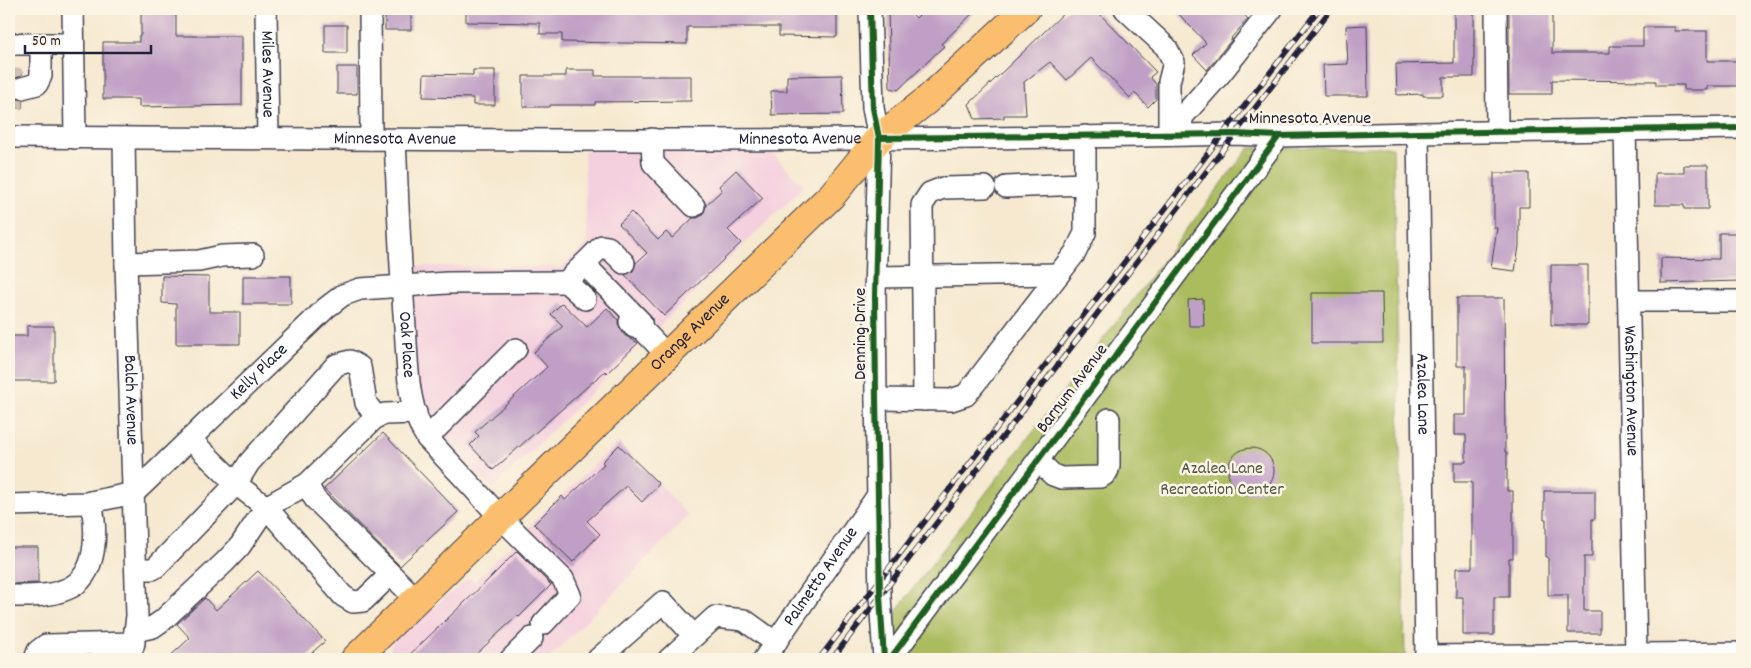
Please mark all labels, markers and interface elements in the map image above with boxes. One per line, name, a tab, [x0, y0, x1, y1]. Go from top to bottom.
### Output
scale bar	[25, 22, 151, 54]
street label: Miles Avenue	[254, 30, 280, 118]
text: 50 m	[32, 31, 61, 53]
street label: Minnesota Avenue	[1249, 107, 1371, 132]
street label: Minnesota Avenue	[334, 127, 456, 152]
street label: Minnesota Avenue	[739, 127, 861, 152]
street label: Orange Avenue	[645, 288, 736, 378]
street label: Denning Drive	[849, 288, 874, 380]
street label: Oak Place	[391, 311, 421, 379]
street label: Washington Avenue	[1617, 325, 1644, 457]
street label: Kelly Place	[225, 338, 294, 406]
street label: Barnum Avenue	[1031, 339, 1115, 439]
street label: Azalea Lane	[1409, 353, 1435, 435]
street label: Balch Avenue	[116, 354, 144, 445]
park label: Azalea Lane Recreation Center	[1160, 457, 1284, 503]
street label: Palmetto Avenue	[778, 522, 864, 632]

